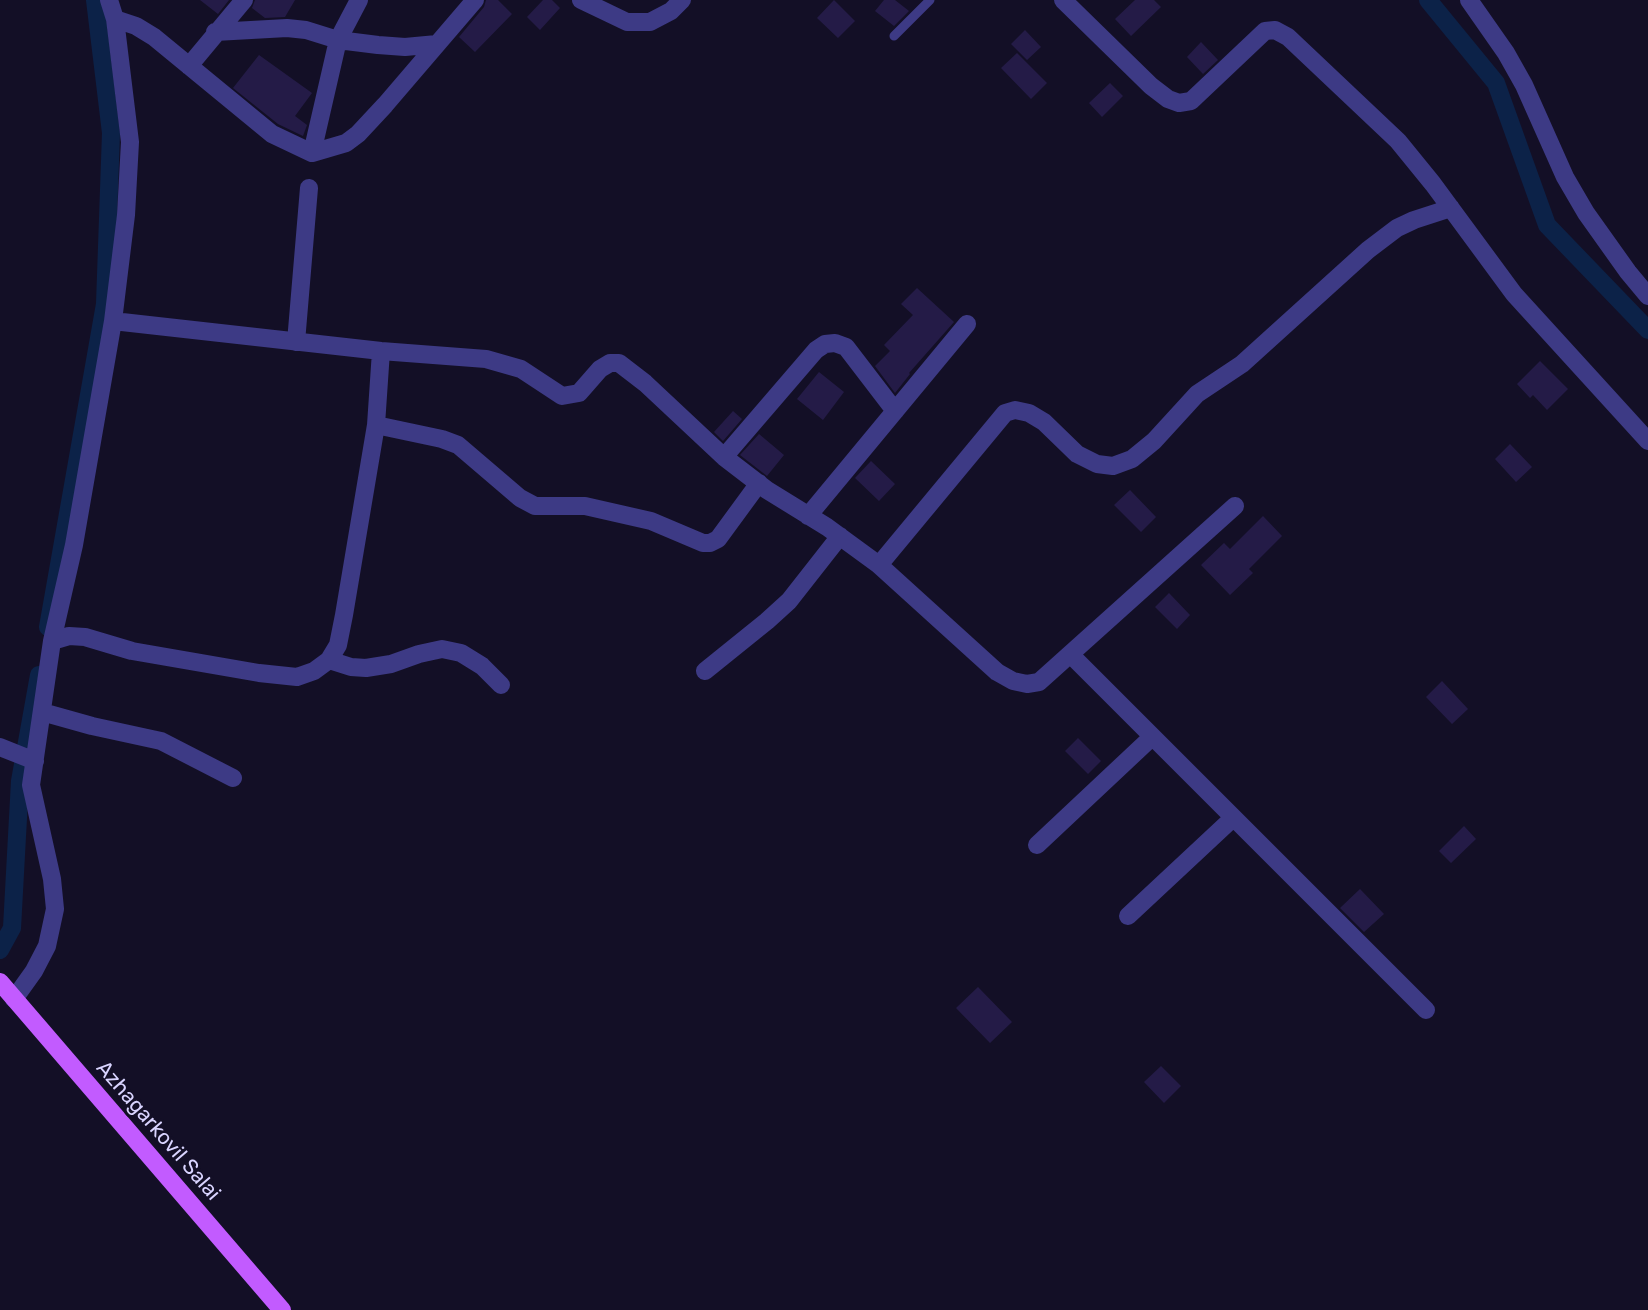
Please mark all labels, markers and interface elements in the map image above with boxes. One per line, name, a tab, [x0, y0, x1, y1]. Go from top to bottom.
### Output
street label: Azhagarkovil Salai	[91, 1056, 225, 1206]

